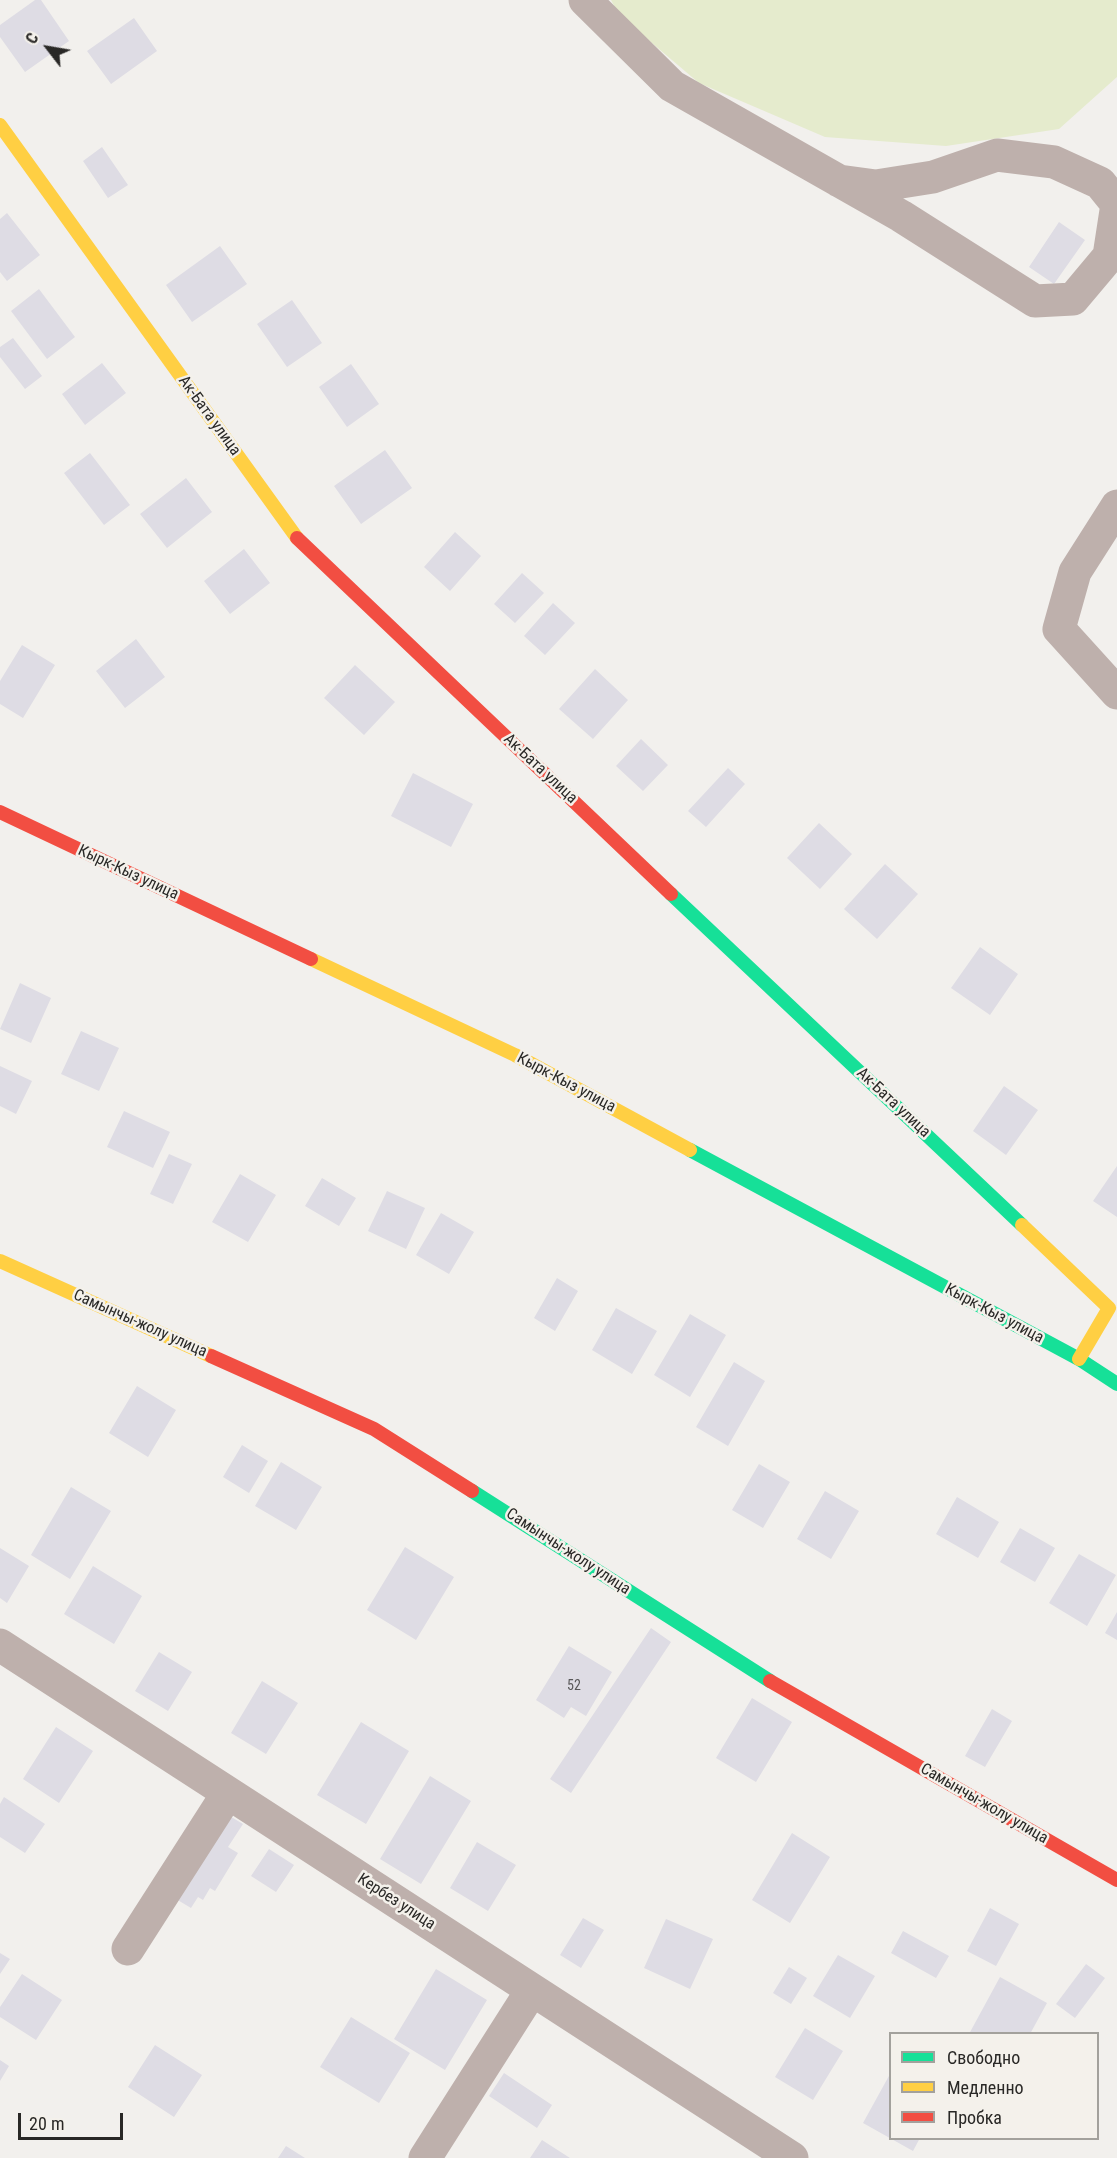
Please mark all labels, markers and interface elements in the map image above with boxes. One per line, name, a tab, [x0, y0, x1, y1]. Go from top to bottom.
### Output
north arrow	[18, 18, 78, 78]
text: С	[22, 30, 43, 47]
street label: Ак-Бата улица	[174, 372, 244, 460]
street label: Ак-Бата улица	[499, 730, 581, 808]
street label: Кырк-Кыз улица	[75, 841, 181, 905]
street label: Кырк-Кыз улица	[513, 1049, 619, 1117]
street label: Ак-Бата улица	[852, 1064, 934, 1142]
street label: Кырк-Кыз улица	[941, 1280, 1047, 1348]
street label: Самынчы-жолу улица	[70, 1286, 210, 1362]
street label: Самынчы-жолу улица	[502, 1505, 634, 1599]
house number: 52	[567, 1678, 581, 1694]
street label: Самынчы-жолу улица	[917, 1760, 1051, 1848]
street label: Кербез улица	[353, 1870, 439, 1934]
legend	[889, 2032, 1099, 2140]
text: Свободно	[947, 2047, 1020, 2068]
text: Медленно	[947, 2077, 1024, 2098]
scale bar	[21, 2101, 126, 2139]
text: Пробка	[947, 2107, 1002, 2128]
text: 20 m	[29, 2113, 64, 2134]

